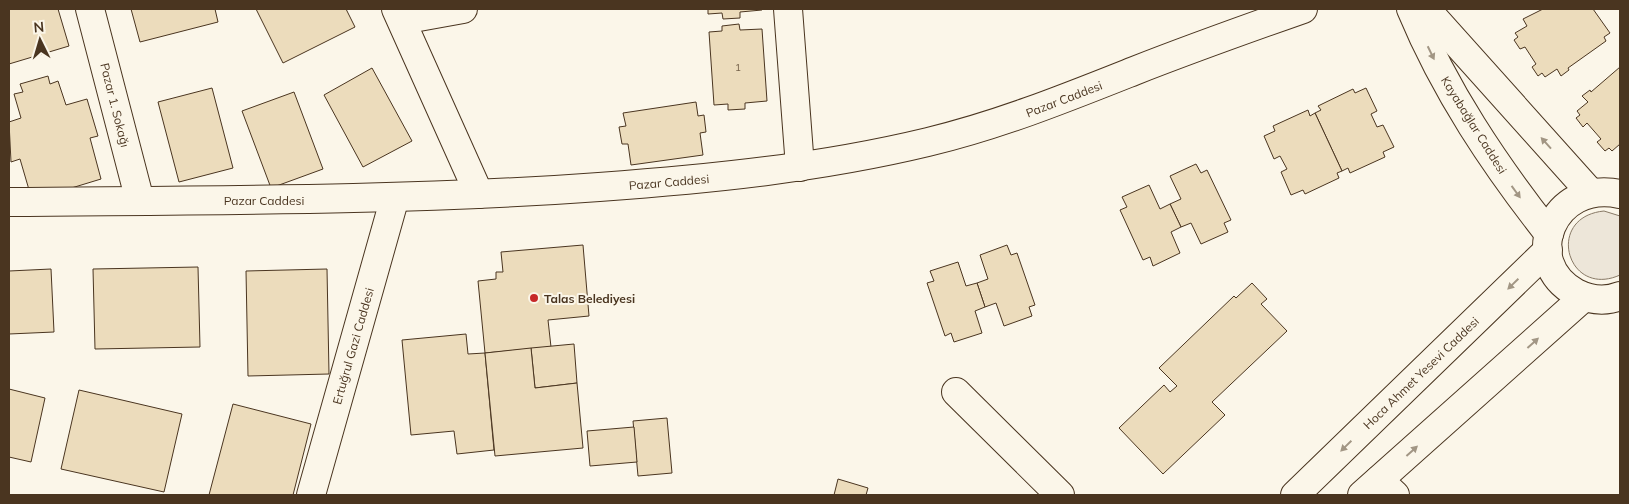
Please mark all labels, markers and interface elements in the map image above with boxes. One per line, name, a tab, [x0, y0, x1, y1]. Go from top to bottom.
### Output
north arrow	[15, 15, 65, 65]
text: N	[33, 18, 45, 36]
one-way arrow	[1428, 46, 1436, 60]
street label: Pazar 1. Sokağı	[97, 61, 133, 149]
house number: 1	[735, 61, 741, 74]
street label: Kayabağlar Caddesi	[1438, 73, 1510, 177]
street label: Pazar Caddesi	[1024, 78, 1104, 120]
one-way arrow	[1540, 138, 1552, 150]
street label: Pazar Caddesi	[628, 171, 710, 193]
one-way arrow	[1511, 185, 1521, 199]
street label: Pazar Caddesi	[224, 193, 304, 208]
one-way arrow	[1507, 278, 1519, 290]
street label: Ertuğrul Gazi Caddesi	[329, 286, 377, 406]
place label: Talas Belediyesi	[544, 291, 635, 306]
marker: Talas Belediyesi	[528, 292, 540, 304]
street label: Hoca Ahmet Yesevi Caddesi	[1360, 314, 1482, 432]
one-way arrow	[1526, 337, 1539, 348]
one-way arrow	[1340, 440, 1352, 452]
one-way arrow	[1405, 445, 1417, 457]

